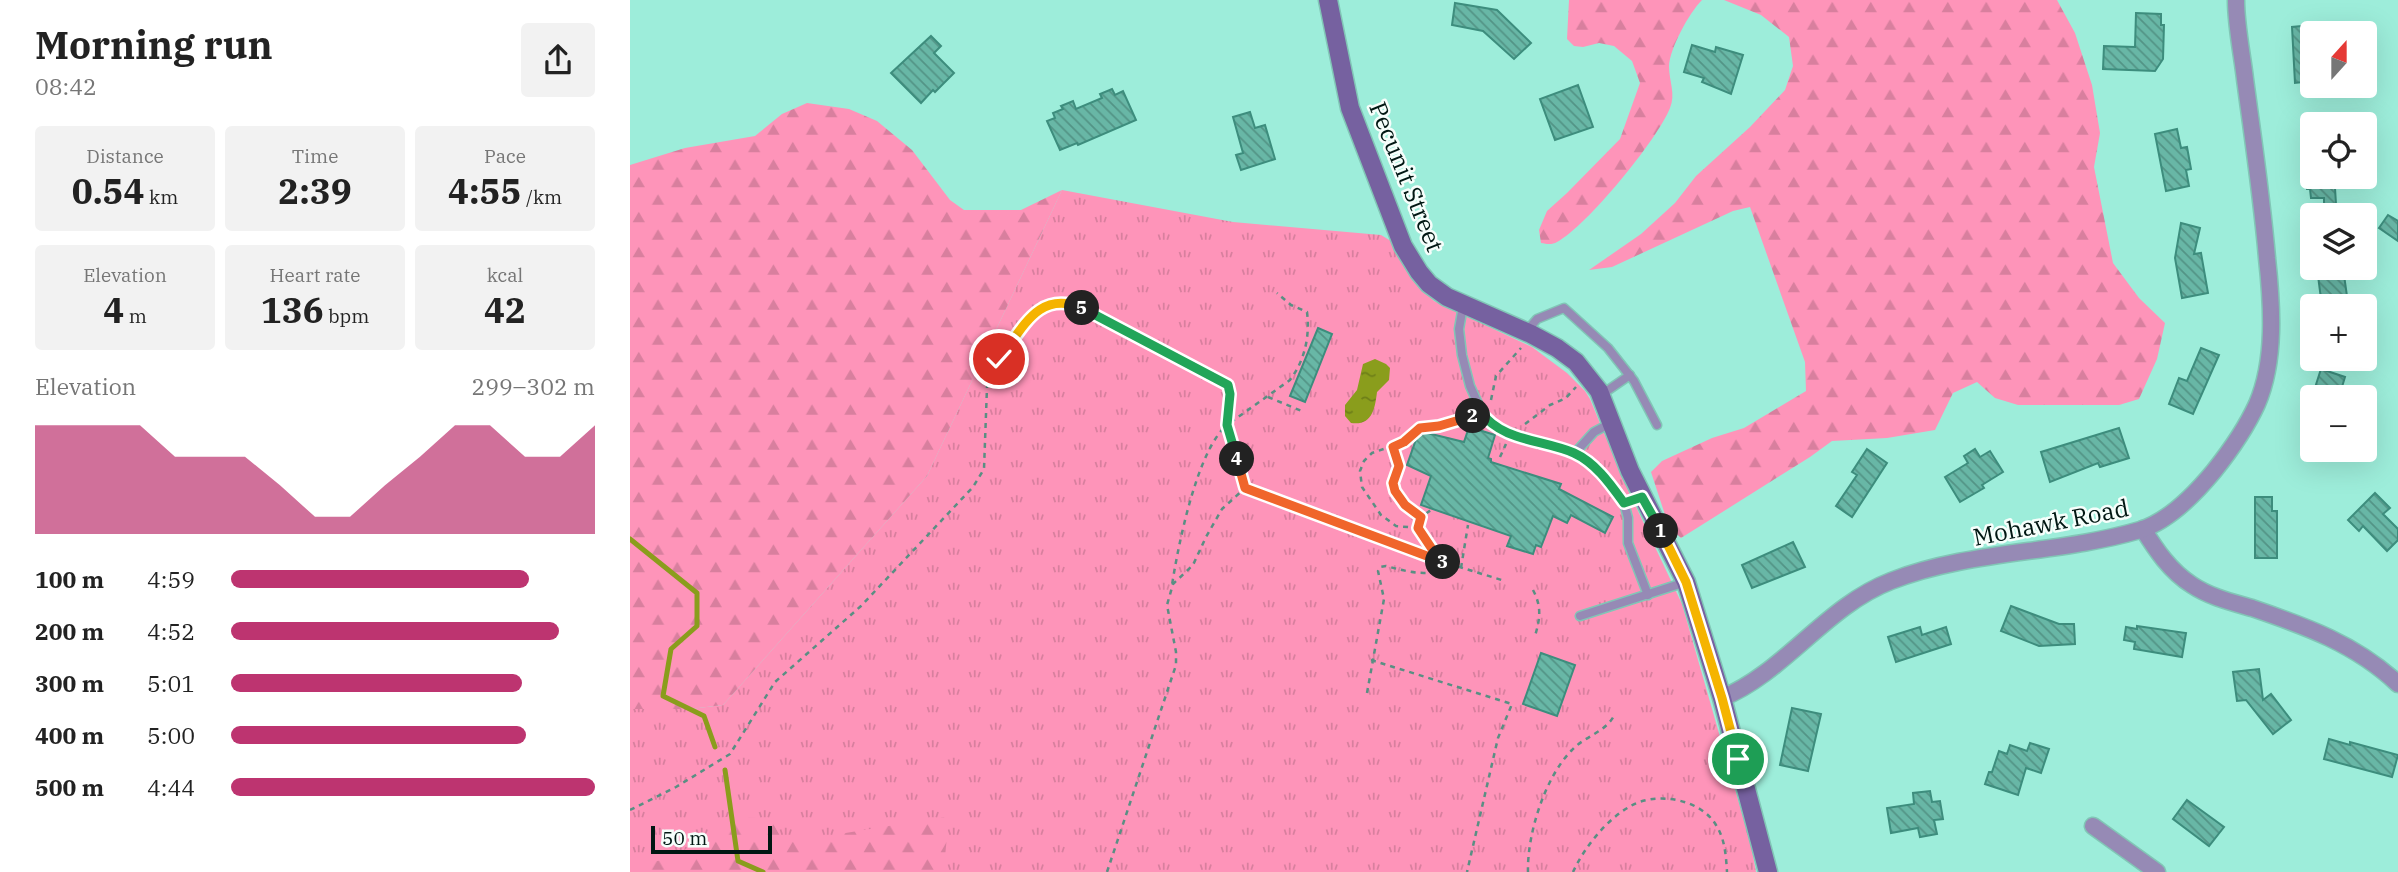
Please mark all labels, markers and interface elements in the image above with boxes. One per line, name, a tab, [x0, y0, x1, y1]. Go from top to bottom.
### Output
text: Morning run	[35, 20, 273, 69]
north arrow	[2300, 21, 2376, 98]
map controls	[2300, 21, 2377, 462]
button: share	[521, 23, 595, 97]
text: 08:42	[35, 71, 97, 101]
street label: Pecunit Street	[1362, 97, 1452, 256]
button: locate	[2300, 112, 2377, 189]
text: Distance	[86, 144, 164, 168]
text: Time	[292, 144, 338, 168]
text: Pace	[484, 144, 526, 168]
text: 0.54	[72, 168, 145, 214]
text: 2:39	[278, 168, 352, 214]
text: 4:55	[448, 168, 522, 214]
text: km	[145, 185, 178, 209]
text: /km	[522, 185, 562, 209]
button: layers	[2300, 203, 2377, 280]
text: Elevation	[83, 263, 167, 287]
text: Heart rate	[270, 263, 360, 287]
text: kcal	[487, 263, 523, 287]
text: 4	[103, 287, 124, 333]
text: 136	[261, 287, 324, 333]
text: 42	[484, 287, 526, 333]
pin: 5	[1064, 290, 1100, 326]
button: +	[2300, 294, 2377, 371]
text: 5	[1076, 295, 1087, 319]
text: m	[124, 304, 147, 328]
text: bpm	[324, 304, 369, 328]
pin	[969, 329, 1029, 389]
icon: check	[980, 340, 1018, 378]
text: Elevation	[35, 371, 136, 401]
text: 299–302 m	[471, 371, 595, 401]
button: −	[2300, 385, 2377, 462]
pin: 2	[1456, 398, 1490, 434]
text: 2	[1467, 403, 1478, 427]
pin: 4	[1220, 442, 1254, 476]
text: 4	[1231, 446, 1242, 470]
street label: Mohawk Road	[1970, 491, 2131, 553]
pin: 1	[1644, 514, 1678, 548]
text: 1	[1655, 518, 1666, 542]
pin: 3	[1426, 544, 1460, 580]
text: 3	[1437, 549, 1448, 573]
text: 100 m	[35, 564, 104, 594]
text: 4:59	[147, 564, 195, 594]
text: 200 m	[35, 616, 104, 646]
text: 4:52	[147, 616, 195, 646]
text: 300 m	[35, 668, 104, 698]
text: 5:01	[147, 668, 195, 698]
text: 400 m	[35, 720, 104, 750]
text: 5:00	[147, 720, 195, 750]
pin	[1708, 729, 1768, 789]
icon: arrive	[1719, 740, 1757, 778]
text: 500 m	[35, 772, 104, 802]
text: 4:44	[147, 772, 195, 802]
scale bar	[651, 823, 772, 855]
text: 50 m	[662, 826, 707, 850]

